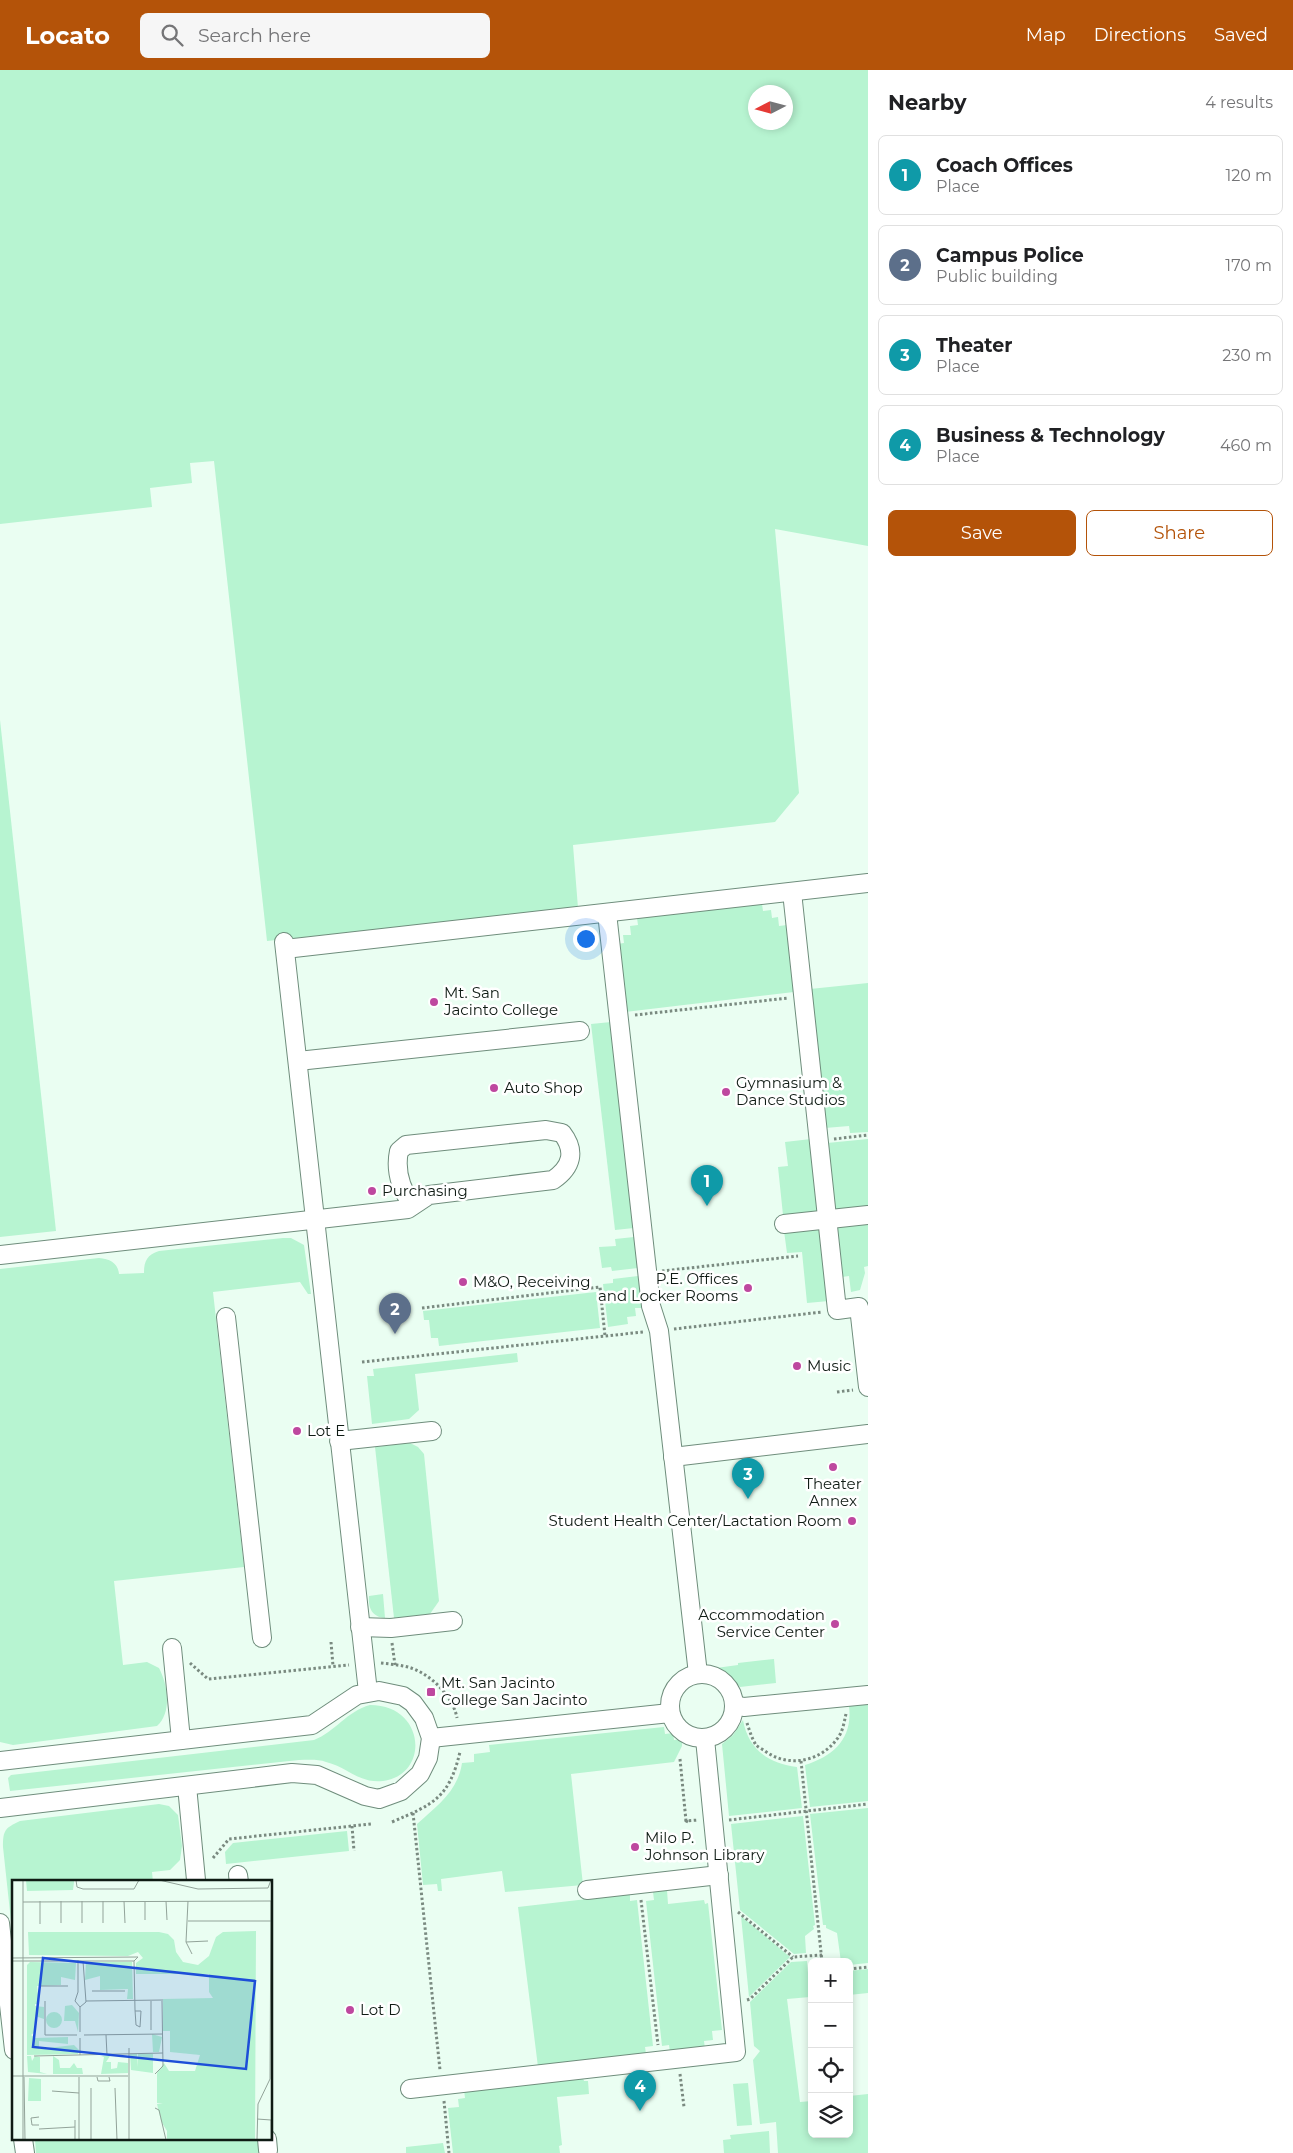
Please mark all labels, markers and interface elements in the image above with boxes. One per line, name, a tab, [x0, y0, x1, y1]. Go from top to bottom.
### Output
search box	[140, 13, 490, 58]
text: Locato	[25, 21, 110, 50]
icon: search	[158, 21, 186, 49]
text: Search here	[198, 24, 311, 47]
text: Map	[1026, 24, 1066, 46]
text: Directions	[1094, 24, 1186, 46]
text: Saved	[1214, 24, 1268, 46]
north arrow	[748, 85, 793, 130]
text: Nearby	[888, 90, 967, 115]
text: 4 results	[1205, 93, 1273, 112]
text: Coach Offices	[936, 154, 1073, 177]
text: 1	[902, 166, 908, 185]
text: 120 m	[1225, 166, 1272, 185]
text: Place	[936, 177, 980, 196]
text: Campus Police	[936, 244, 1084, 267]
text: 2	[900, 256, 910, 275]
text: 170 m	[1225, 256, 1272, 275]
text: Public building	[936, 267, 1058, 286]
text: Theater	[936, 334, 1013, 357]
text: 3	[900, 346, 910, 365]
text: 230 m	[1222, 346, 1272, 365]
text: Place	[936, 357, 980, 376]
text: Business & Technology	[936, 424, 1165, 447]
text: 4	[899, 436, 911, 455]
text: 460 m	[1220, 436, 1272, 455]
text: Place	[936, 447, 980, 466]
button: Save	[888, 510, 1076, 556]
button: Share	[1086, 510, 1273, 556]
your location	[573, 926, 599, 952]
place label: Mt. San Jacinto College	[443, 983, 558, 1019]
marker: Mt. San Jacinto College	[428, 996, 440, 1008]
place label: Gymnasium & Dance Studios	[736, 1073, 845, 1109]
place label: Auto Shop	[504, 1078, 583, 1097]
marker: Auto Shop	[488, 1082, 500, 1094]
marker: Gymnasium & Dance Studios	[720, 1086, 732, 1098]
pin: 1	[691, 1165, 723, 1206]
place label: Purchasing	[382, 1181, 468, 1200]
marker: Purchasing	[366, 1185, 378, 1197]
place label: P.E. Offices and Locker Rooms	[598, 1269, 738, 1305]
place label: M&O, Receiving	[473, 1272, 591, 1291]
marker: M&O, Receiving	[457, 1276, 469, 1288]
marker: P.E. Offices and Locker Rooms	[742, 1282, 754, 1294]
pin: 2	[379, 1293, 411, 1334]
place label: Music	[807, 1356, 851, 1375]
marker: Music	[791, 1360, 803, 1372]
place label: Lot E	[307, 1421, 345, 1440]
marker: Lot E	[291, 1425, 303, 1437]
pin: 3	[732, 1458, 764, 1499]
marker: Theater Annex	[827, 1461, 839, 1473]
place label: Theater Annex	[804, 1474, 862, 1510]
place label: Student Health Center/Lactation Room	[548, 1511, 842, 1530]
marker: Student Health Center/Lactation Room	[846, 1515, 858, 1527]
place label: Accommodation Service Center	[698, 1605, 825, 1641]
marker: Accommodation Service Center	[829, 1618, 841, 1630]
place label: Mt. San Jacinto College San Jacinto	[441, 1673, 587, 1709]
marker: Mt. San Jacinto College San Jacinto	[425, 1686, 437, 1698]
place label: Milo P. Johnson Library	[644, 1828, 765, 1864]
marker: Milo P. Johnson Library	[629, 1841, 641, 1853]
inset map	[12, 1880, 272, 2140]
map controls	[808, 1958, 853, 2138]
button: +	[808, 1958, 853, 2003]
place label: Lot D	[360, 2000, 401, 2019]
button: −	[808, 2003, 853, 2048]
marker: Lot D	[344, 2004, 356, 2016]
button: locate	[808, 2048, 853, 2093]
pin: 4	[624, 2070, 656, 2111]
button: layers	[808, 2093, 853, 2138]

